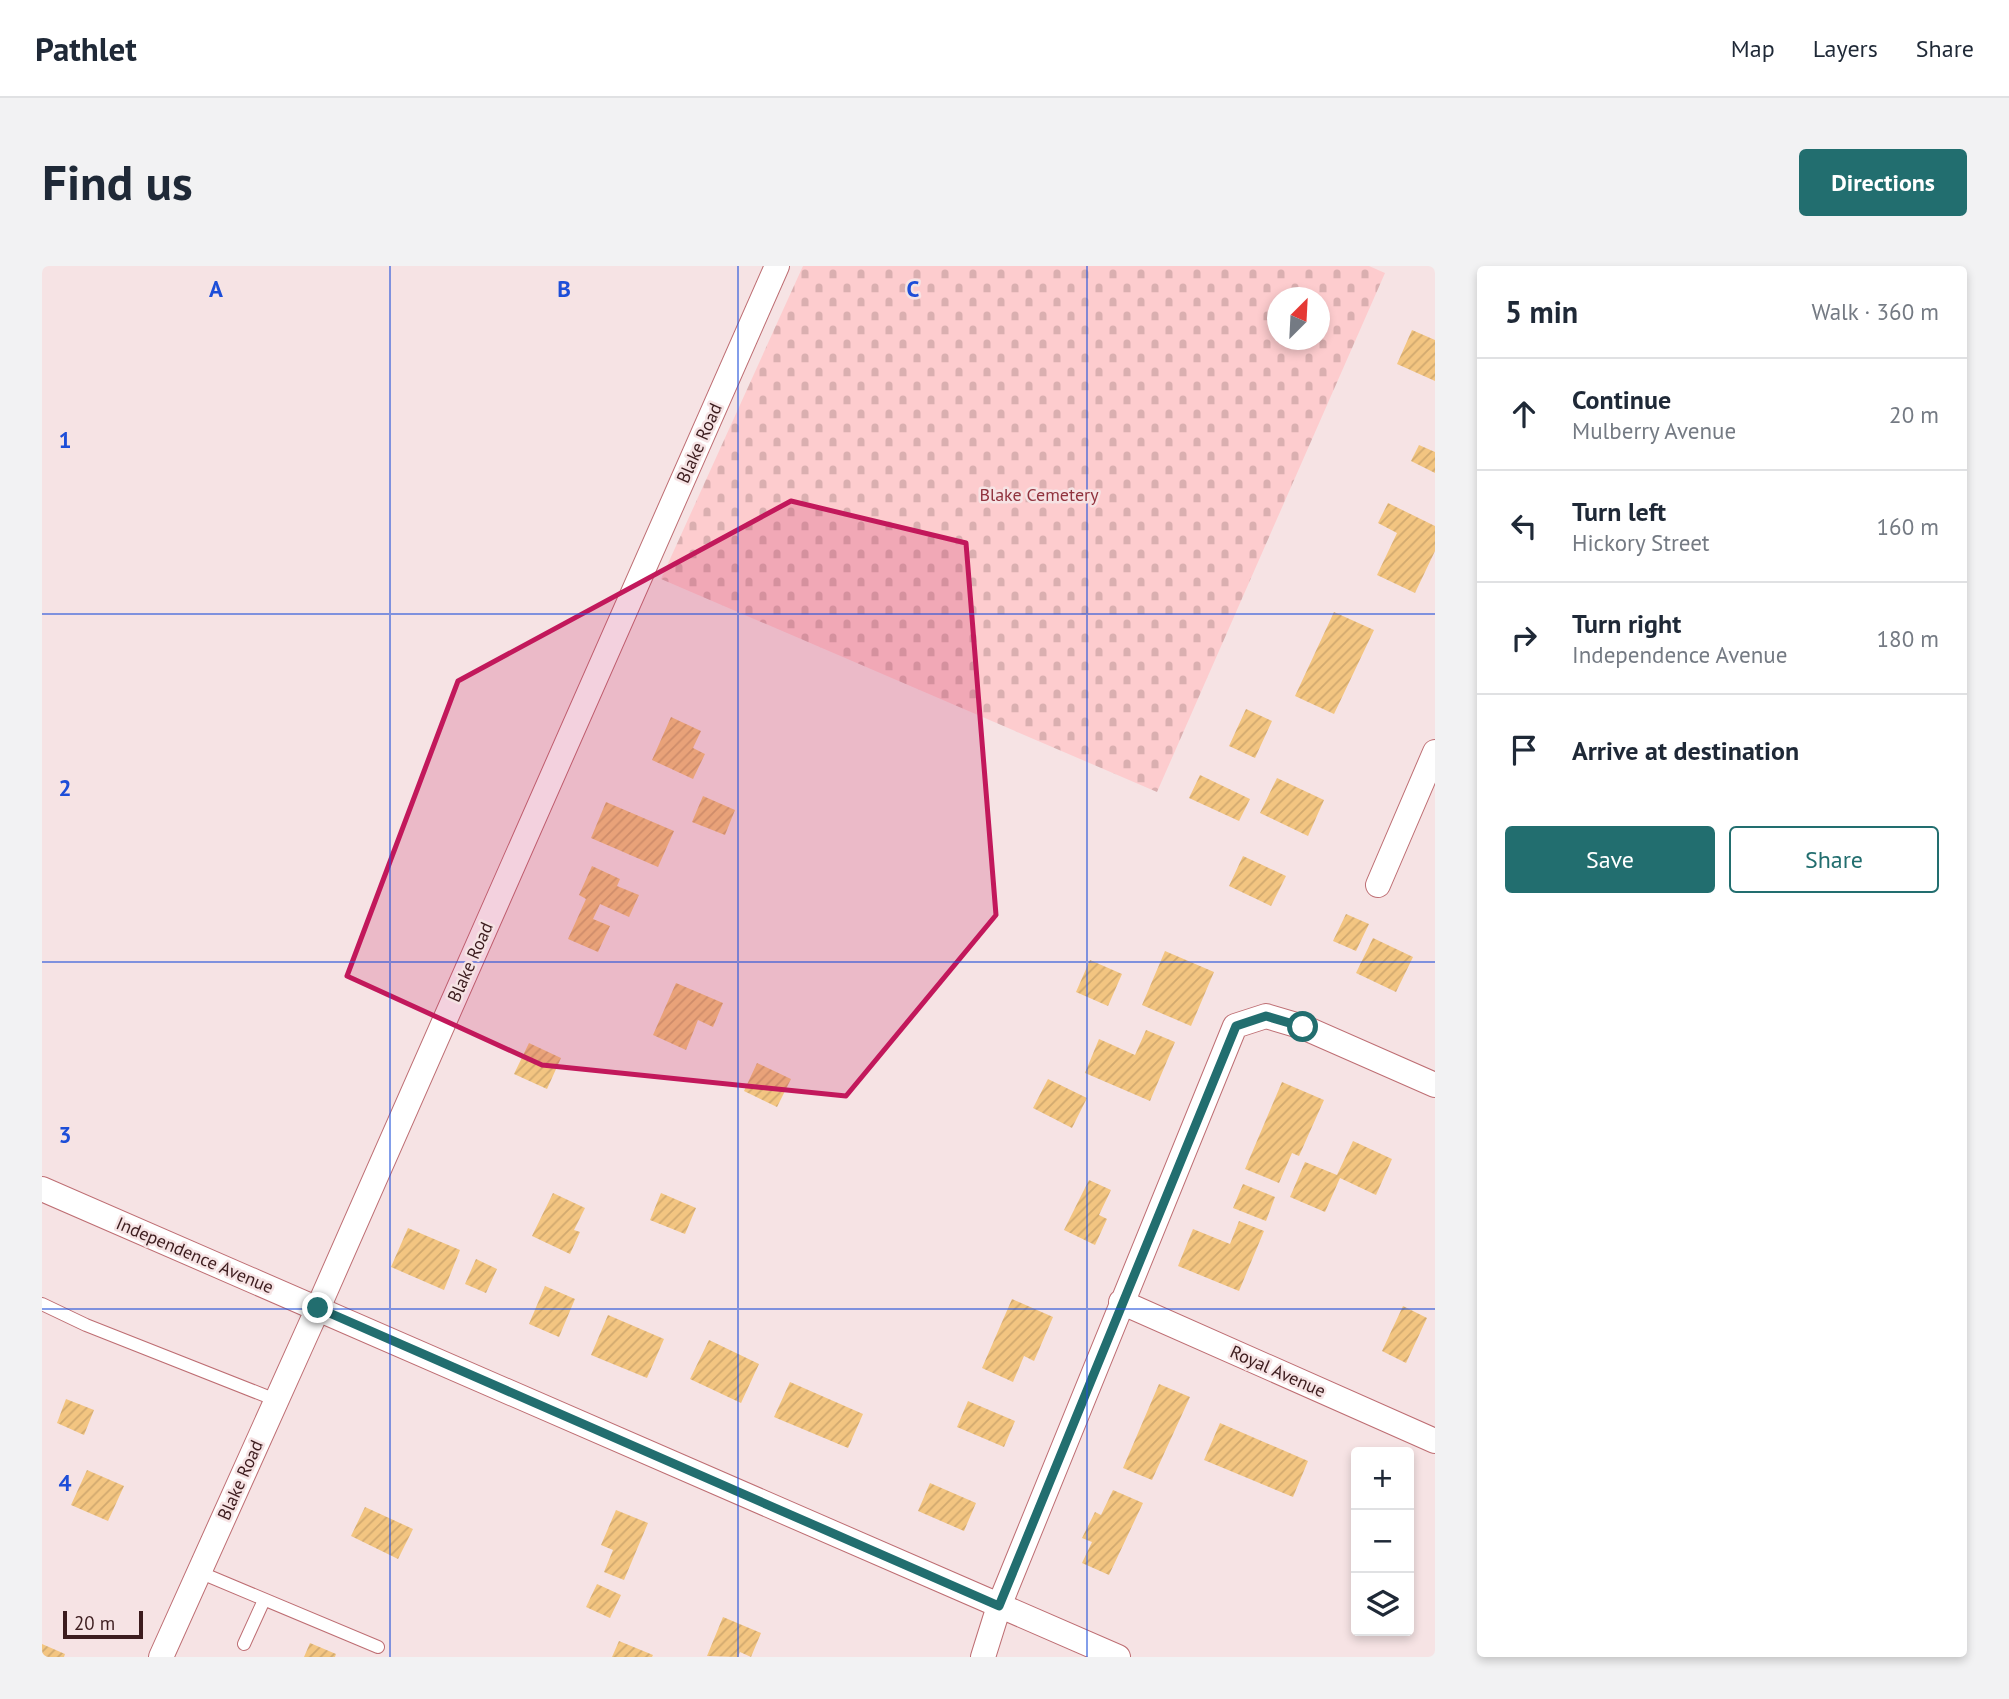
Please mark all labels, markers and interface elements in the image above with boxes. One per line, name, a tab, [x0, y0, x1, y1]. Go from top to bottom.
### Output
text: Pathlet	[35, 27, 137, 70]
text: Map	[1731, 33, 1775, 64]
text: Layers	[1813, 33, 1878, 64]
text: Share	[1916, 33, 1974, 64]
button: Directions	[1799, 149, 1967, 216]
text: Find us	[42, 150, 193, 214]
text: A	[209, 274, 223, 303]
text: B	[557, 274, 571, 303]
text: C	[907, 274, 920, 303]
north arrow	[1267, 287, 1330, 350]
text: 5 min	[1505, 292, 1578, 331]
text: Walk · 360 m	[1812, 297, 1939, 326]
text: Continue	[1572, 383, 1671, 416]
icon: ahead	[1505, 395, 1543, 433]
street label: Blake Road	[671, 399, 727, 487]
text: 20 m	[1889, 400, 1939, 429]
text: Mulberry Avenue	[1572, 416, 1736, 445]
text: 1	[58, 425, 72, 454]
park label: Blake Cemetery	[979, 483, 1099, 506]
text: Turn left	[1572, 495, 1666, 528]
icon: left	[1505, 507, 1543, 545]
text: 160 m	[1877, 512, 1939, 541]
text: Hickory Street	[1572, 528, 1710, 557]
text: Turn right	[1572, 607, 1681, 640]
icon: right	[1505, 619, 1543, 657]
text: 180 m	[1877, 624, 1939, 653]
text: Independence Avenue	[1572, 640, 1787, 669]
icon: arrive	[1505, 731, 1543, 769]
text: Arrive at destination	[1572, 734, 1799, 767]
text: 2	[58, 773, 72, 802]
button: Save	[1505, 826, 1715, 893]
button: Share	[1729, 826, 1939, 893]
street label: Blake Road	[442, 918, 498, 1006]
route start	[1287, 1011, 1318, 1042]
text: 3	[58, 1120, 72, 1149]
street label: Independence Avenue	[113, 1211, 277, 1299]
route end	[302, 1292, 333, 1323]
street label: Royal Avenue	[1227, 1340, 1329, 1402]
street label: Blake Road	[212, 1436, 268, 1524]
map controls	[1351, 1447, 1414, 1636]
button: +	[1351, 1447, 1414, 1510]
text: 4	[58, 1468, 72, 1497]
button: −	[1351, 1510, 1414, 1573]
button: layers	[1351, 1573, 1414, 1636]
scale bar	[63, 1608, 144, 1640]
text: 20 m	[74, 1611, 115, 1635]

